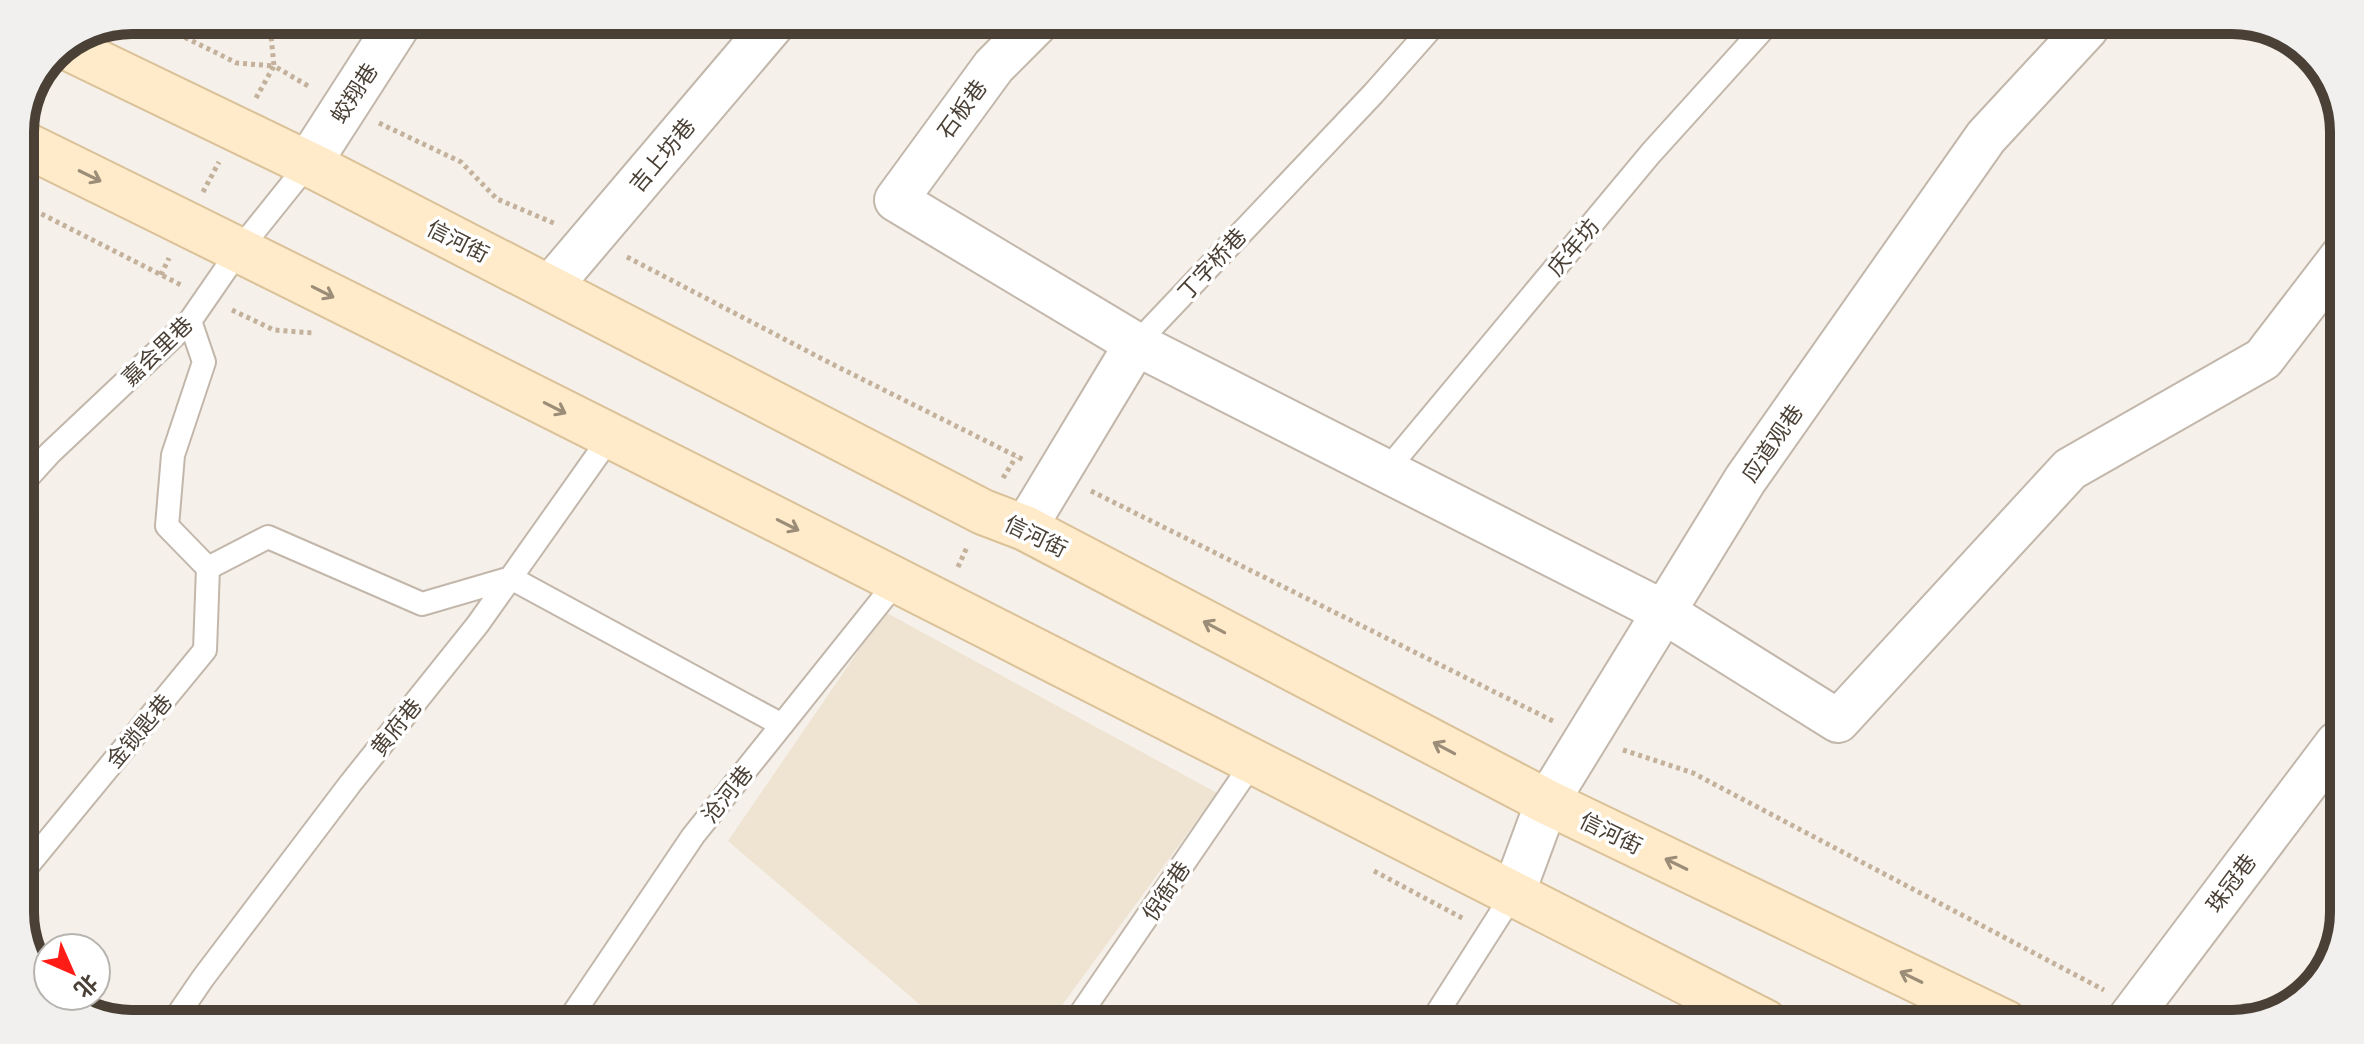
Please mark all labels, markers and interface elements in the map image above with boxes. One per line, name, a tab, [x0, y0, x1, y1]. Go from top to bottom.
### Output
street label: 蛟翔巷	[325, 58, 383, 128]
street label: 石板巷	[932, 75, 992, 143]
street label: 吉上坊巷	[624, 113, 700, 197]
one-way arrow	[78, 169, 102, 184]
street label: 庆年坊	[1542, 213, 1604, 281]
street label: 信河街	[423, 214, 493, 268]
street label: 丁字桥巷	[1172, 223, 1252, 305]
one-way arrow	[311, 284, 335, 300]
street label: 嘉会里巷	[116, 311, 198, 391]
street label: 应道观巷	[1736, 399, 1808, 487]
one-way arrow	[543, 401, 567, 417]
street label: 信河街	[1001, 510, 1071, 562]
one-way arrow	[775, 518, 799, 534]
one-way arrow	[1202, 619, 1226, 635]
street label: 金锁匙巷	[101, 689, 177, 773]
street label: 黄府巷	[365, 693, 427, 761]
one-way arrow	[1433, 739, 1456, 755]
street label: 沧河巷	[696, 760, 758, 828]
street label: 信河街	[1576, 807, 1646, 859]
street label: 珠冠巷	[2201, 849, 2261, 917]
street label: 倪衙巷	[1137, 856, 1195, 926]
one-way arrow	[1665, 856, 1689, 871]
north arrow	[32, 932, 112, 1012]
text: 北	[69, 969, 103, 1003]
one-way arrow	[1899, 969, 1923, 984]

